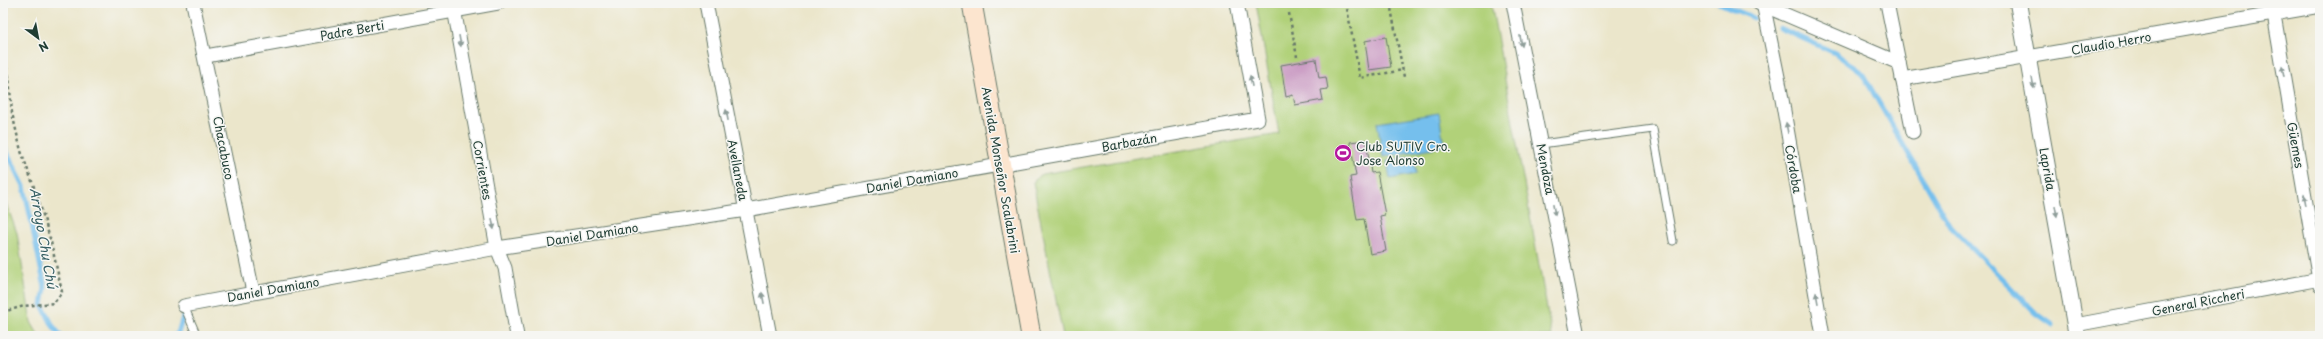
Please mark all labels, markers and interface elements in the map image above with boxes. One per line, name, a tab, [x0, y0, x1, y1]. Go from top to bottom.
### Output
street label: Padre Berti	[319, 16, 385, 44]
north arrow	[18, 18, 58, 58]
street label: Claudio Herro	[2070, 27, 2153, 59]
one-way arrow	[457, 35, 463, 47]
one-way arrow	[1518, 35, 1524, 47]
text: N	[35, 37, 52, 57]
one-way arrow	[2280, 65, 2286, 78]
one-way arrow	[1248, 74, 1254, 87]
one-way arrow	[2031, 76, 2037, 89]
street label: Avenida Monseñor Scalabrini	[977, 85, 1025, 255]
one-way arrow	[724, 109, 730, 121]
street label: Chacabuco	[209, 115, 239, 182]
street label: Güemes	[2283, 121, 2309, 170]
one-way arrow	[1784, 122, 1790, 134]
street label: Barbazán	[1100, 128, 1158, 156]
place label: Club SUTIV Cro. Jose Alonso	[1356, 137, 1450, 169]
street label: Avellaneda	[723, 138, 753, 203]
street label: Corrientes	[469, 139, 497, 202]
street label: Mendoza	[1532, 142, 1560, 197]
sports icon: Club SUTIV Cro. Jose Alonso	[1333, 143, 1353, 163]
street label: Córdoba	[1781, 143, 1807, 195]
street label: Laprida	[2035, 146, 2061, 192]
street label: Daniel Damiano	[864, 163, 960, 197]
water label: Arroyo Chu Chú	[26, 186, 62, 291]
one-way arrow	[2302, 193, 2308, 206]
one-way arrow	[1551, 204, 1557, 216]
one-way arrow	[2053, 205, 2059, 217]
one-way arrow	[490, 218, 496, 231]
street label: Daniel Damiano	[544, 218, 640, 250]
street label: Daniel Damiano	[225, 272, 321, 306]
street label: General Riccheri	[2150, 284, 2246, 320]
one-way arrow	[1813, 291, 1819, 304]
one-way arrow	[759, 292, 765, 304]

